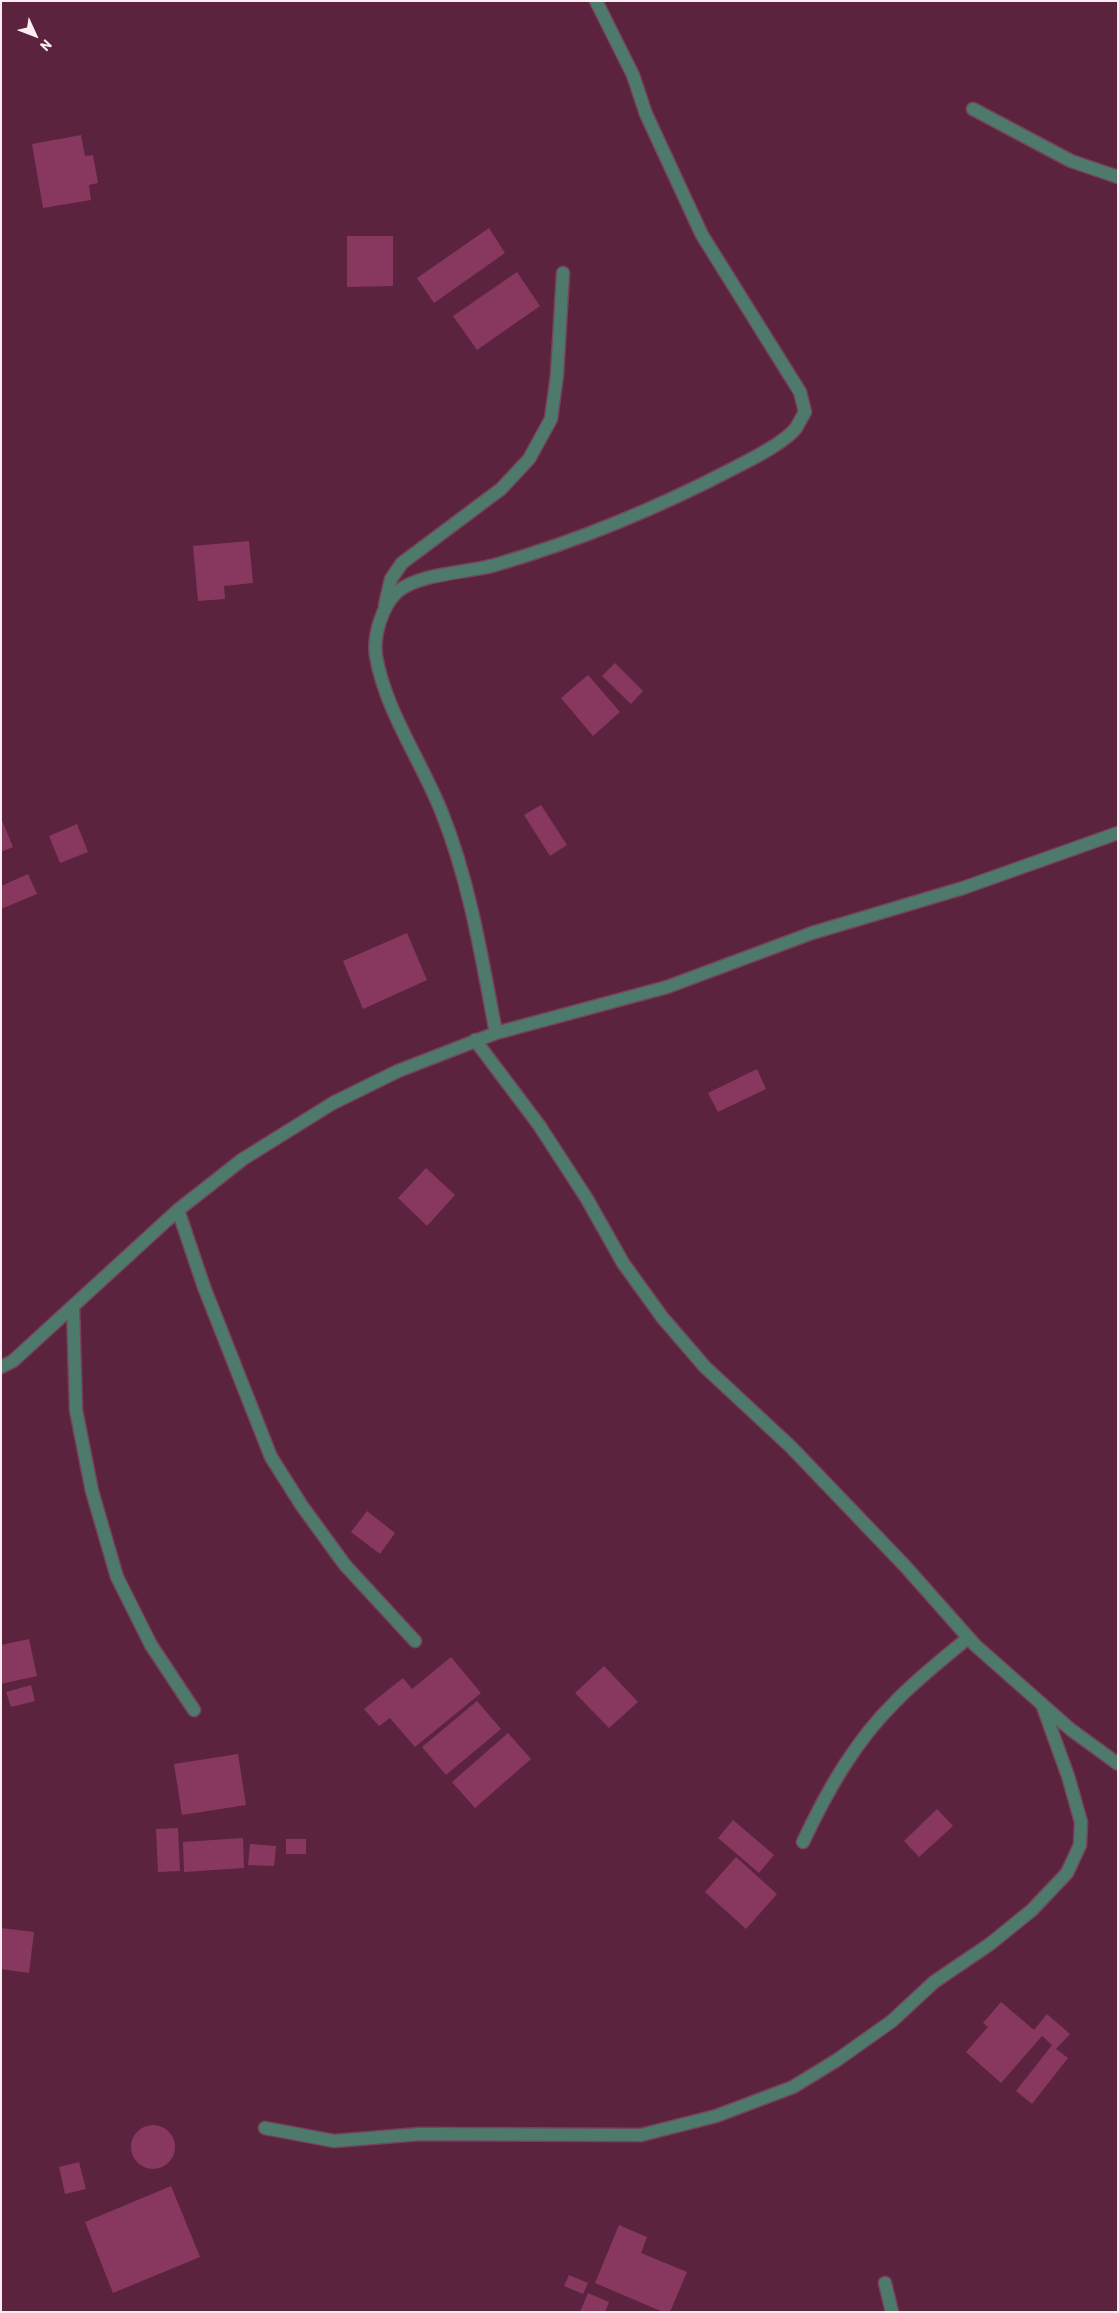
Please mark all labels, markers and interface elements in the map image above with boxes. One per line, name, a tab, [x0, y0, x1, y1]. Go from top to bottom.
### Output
north arrow	[10, 10, 60, 60]
text: N	[37, 36, 56, 55]

